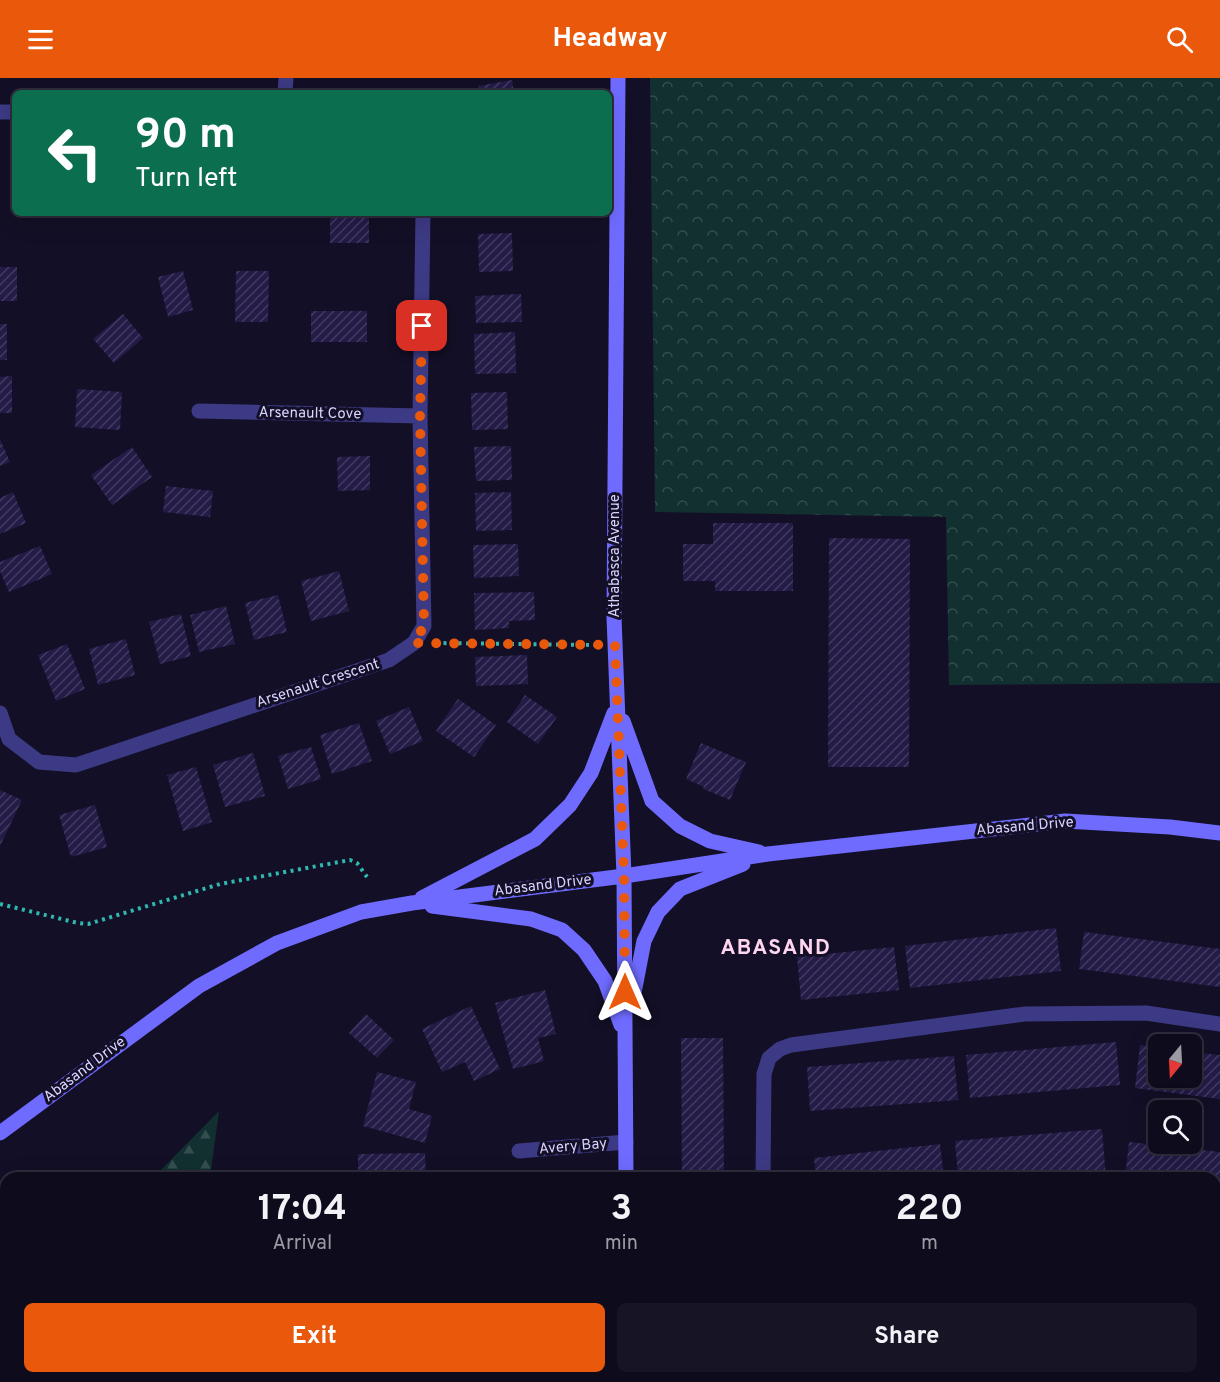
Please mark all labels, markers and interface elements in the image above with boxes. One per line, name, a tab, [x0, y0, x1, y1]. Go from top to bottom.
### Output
text: Headway	[552, 22, 668, 56]
icon: menu	[24, 23, 57, 56]
icon: search	[1163, 23, 1196, 56]
text: 90 m	[135, 110, 236, 163]
icon: left	[36, 114, 114, 192]
text: Turn left	[135, 162, 237, 196]
pin	[396, 300, 447, 351]
icon: arrive	[405, 309, 438, 342]
street label: Arsenault Cove	[258, 404, 362, 424]
street label: Athabasca Avenue	[606, 494, 625, 618]
street label: Arsenault Crescent	[254, 655, 382, 713]
street label: Abasand Drive	[975, 813, 1075, 841]
street label: Abasand Drive	[493, 871, 593, 901]
district label: ABASAND	[721, 935, 831, 962]
position arrow	[593, 960, 657, 1024]
street label: Abasand Drive	[40, 1033, 130, 1107]
north arrow	[1148, 1034, 1202, 1088]
map controls	[1148, 1034, 1202, 1154]
button: search	[1148, 1100, 1202, 1154]
street label: Avery Bay	[538, 1135, 608, 1159]
text: 17:04	[258, 1187, 347, 1233]
text: 3	[610, 1187, 632, 1233]
text: 220	[896, 1187, 963, 1233]
text: Arrival	[273, 1231, 332, 1257]
text: min	[605, 1231, 638, 1257]
text: m	[921, 1231, 938, 1257]
button: Exit	[24, 1303, 605, 1372]
button: Share	[617, 1303, 1197, 1372]

